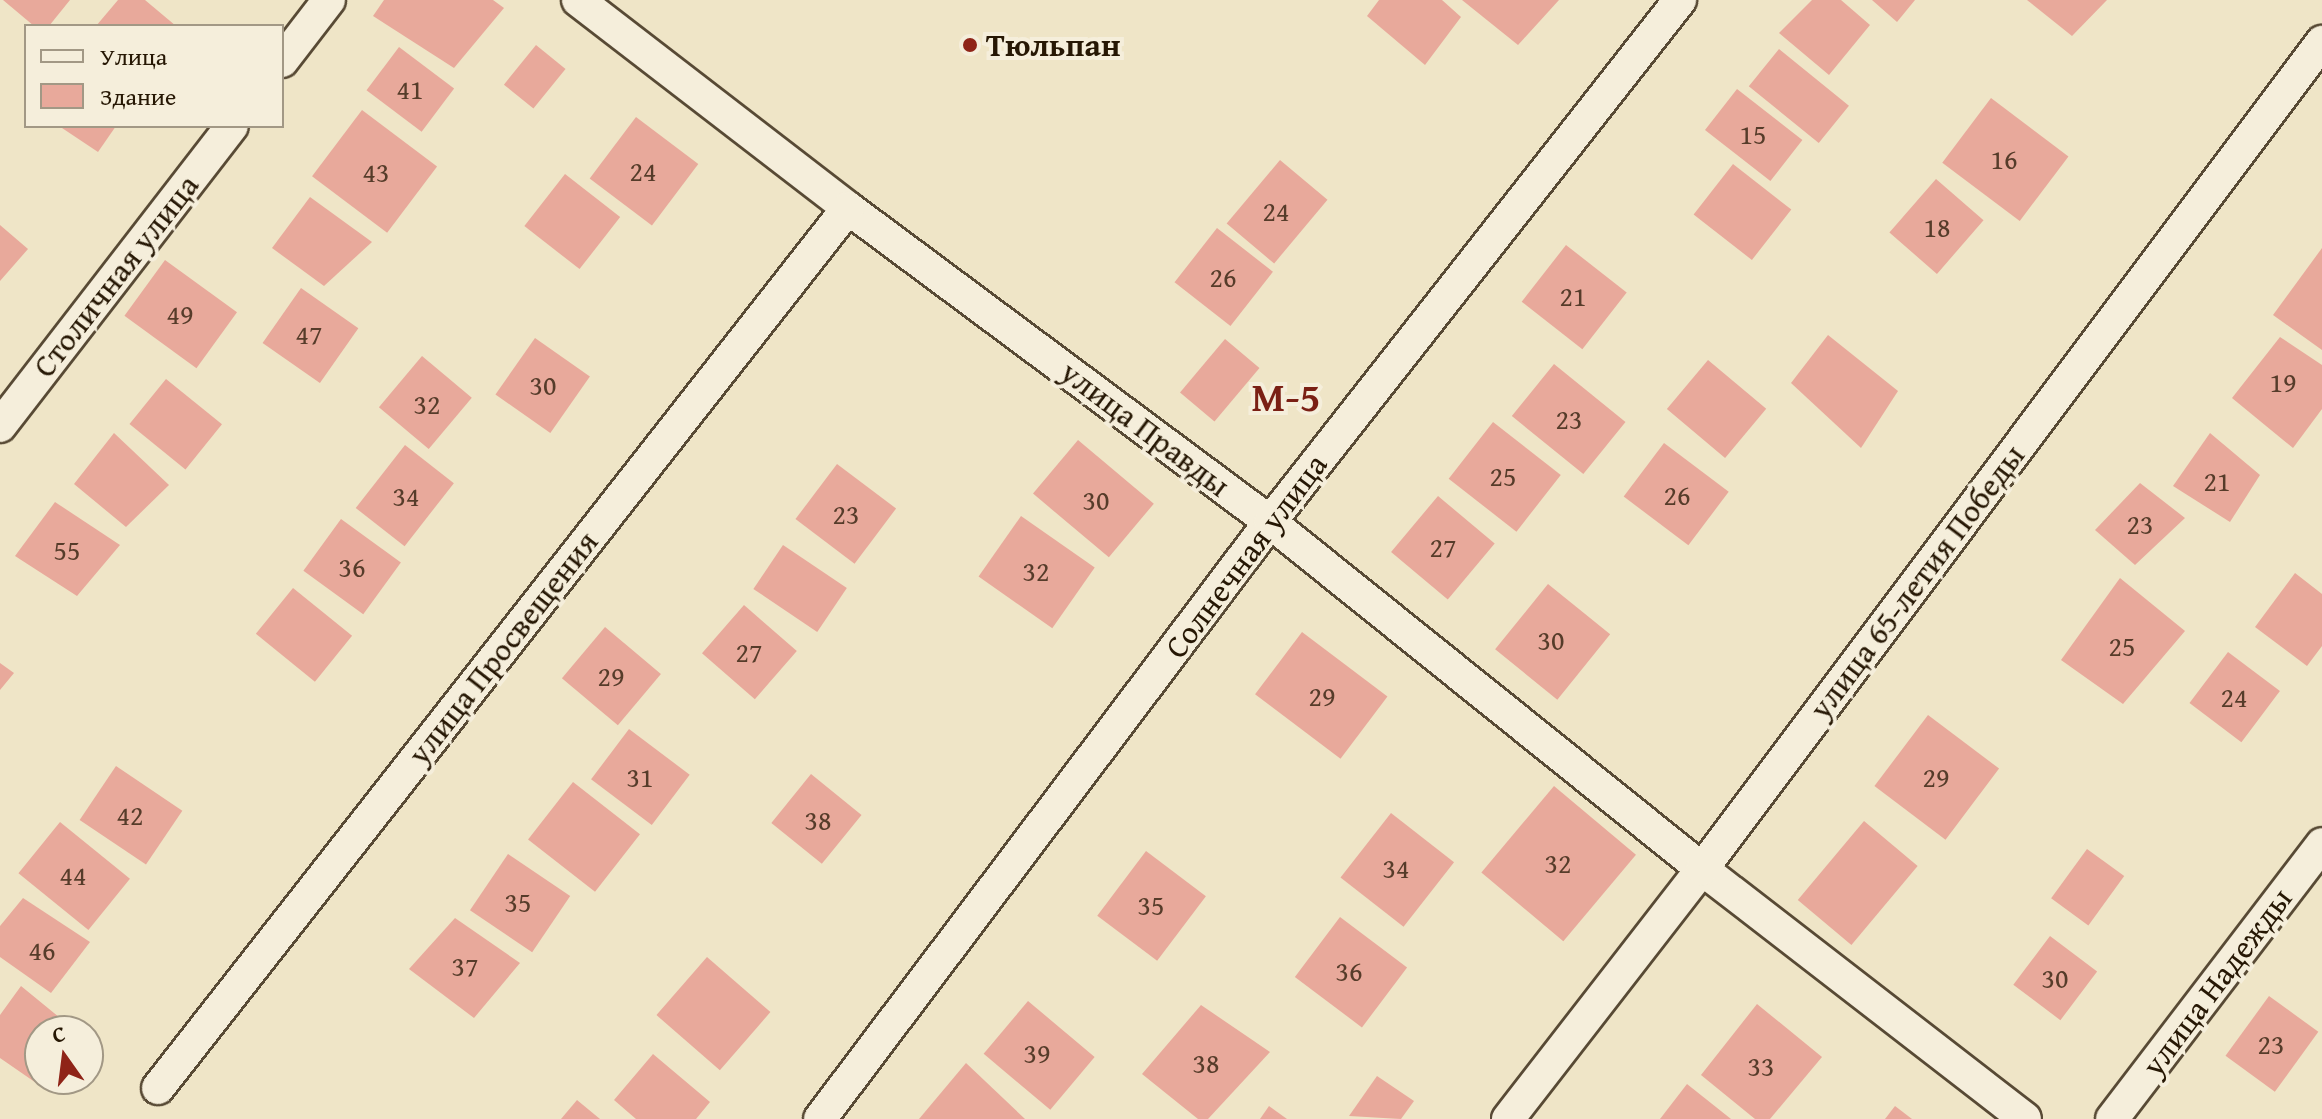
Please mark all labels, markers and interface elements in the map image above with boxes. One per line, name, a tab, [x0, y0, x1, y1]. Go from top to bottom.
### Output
legend	[24, 24, 284, 128]
place label: Тюльпан	[986, 26, 1120, 64]
marker: Тюльпан	[961, 36, 979, 54]
text: Улица	[100, 39, 167, 74]
house number: 41	[397, 72, 423, 106]
text: Здание	[100, 79, 176, 114]
house number: 15	[1740, 117, 1766, 151]
house number: 16	[1991, 142, 2017, 176]
house number: 24	[630, 154, 656, 188]
house number: 43	[363, 155, 389, 189]
street label: Столичная улица	[25, 167, 207, 385]
house number: 24	[1263, 194, 1289, 228]
house number: 18	[1924, 210, 1950, 244]
house number: 26	[1210, 260, 1236, 294]
house number: 21	[1560, 279, 1586, 313]
house number: 49	[167, 297, 193, 331]
house number: 47	[296, 317, 322, 351]
street label: улица Правды	[1053, 353, 1237, 505]
house number: 19	[2270, 365, 2296, 399]
house number: 30	[530, 368, 556, 402]
district label: М-5	[1252, 373, 1320, 421]
house number: 32	[414, 387, 440, 421]
house number: 23	[1556, 402, 1582, 436]
street label: улица 65-летия Победы	[1801, 437, 2033, 727]
street label: Солнечная улица	[1157, 446, 1335, 666]
house number: 25	[1490, 459, 1516, 493]
house number: 21	[2204, 464, 2230, 498]
house number: 26	[1664, 478, 1690, 512]
house number: 34	[393, 479, 419, 513]
house number: 30	[1083, 483, 1109, 517]
house number: 23	[833, 497, 859, 531]
house number: 23	[2127, 507, 2153, 541]
street label: улица Просвещения	[400, 524, 606, 772]
house number: 27	[1430, 530, 1456, 564]
house number: 55	[54, 533, 80, 567]
house number: 36	[339, 550, 365, 584]
house number: 32	[1023, 554, 1049, 588]
house number: 30	[1538, 623, 1564, 657]
house number: 25	[2109, 629, 2135, 663]
house number: 27	[736, 635, 762, 669]
house number: 29	[598, 659, 624, 693]
house number: 29	[1309, 679, 1335, 713]
house number: 24	[2221, 680, 2247, 714]
house number: 31	[627, 760, 653, 794]
house number: 29	[1923, 760, 1949, 794]
house number: 42	[117, 798, 143, 832]
house number: 38	[805, 803, 831, 837]
house number: 32	[1545, 846, 1571, 880]
house number: 34	[1383, 851, 1409, 885]
house number: 44	[60, 858, 86, 892]
street label: улица Надежды	[2134, 880, 2300, 1084]
house number: 35	[505, 885, 531, 919]
house number: 35	[1138, 888, 1164, 922]
house number: 46	[29, 933, 55, 967]
house number: 37	[452, 949, 478, 983]
house number: 36	[1336, 954, 1362, 988]
house number: 30	[2042, 961, 2068, 995]
north arrow	[24, 1015, 104, 1095]
text: С	[49, 1017, 69, 1051]
house number: 23	[2258, 1027, 2284, 1061]
house number: 39	[1024, 1036, 1050, 1070]
house number: 38	[1193, 1046, 1219, 1080]
house number: 33	[1748, 1049, 1774, 1083]

